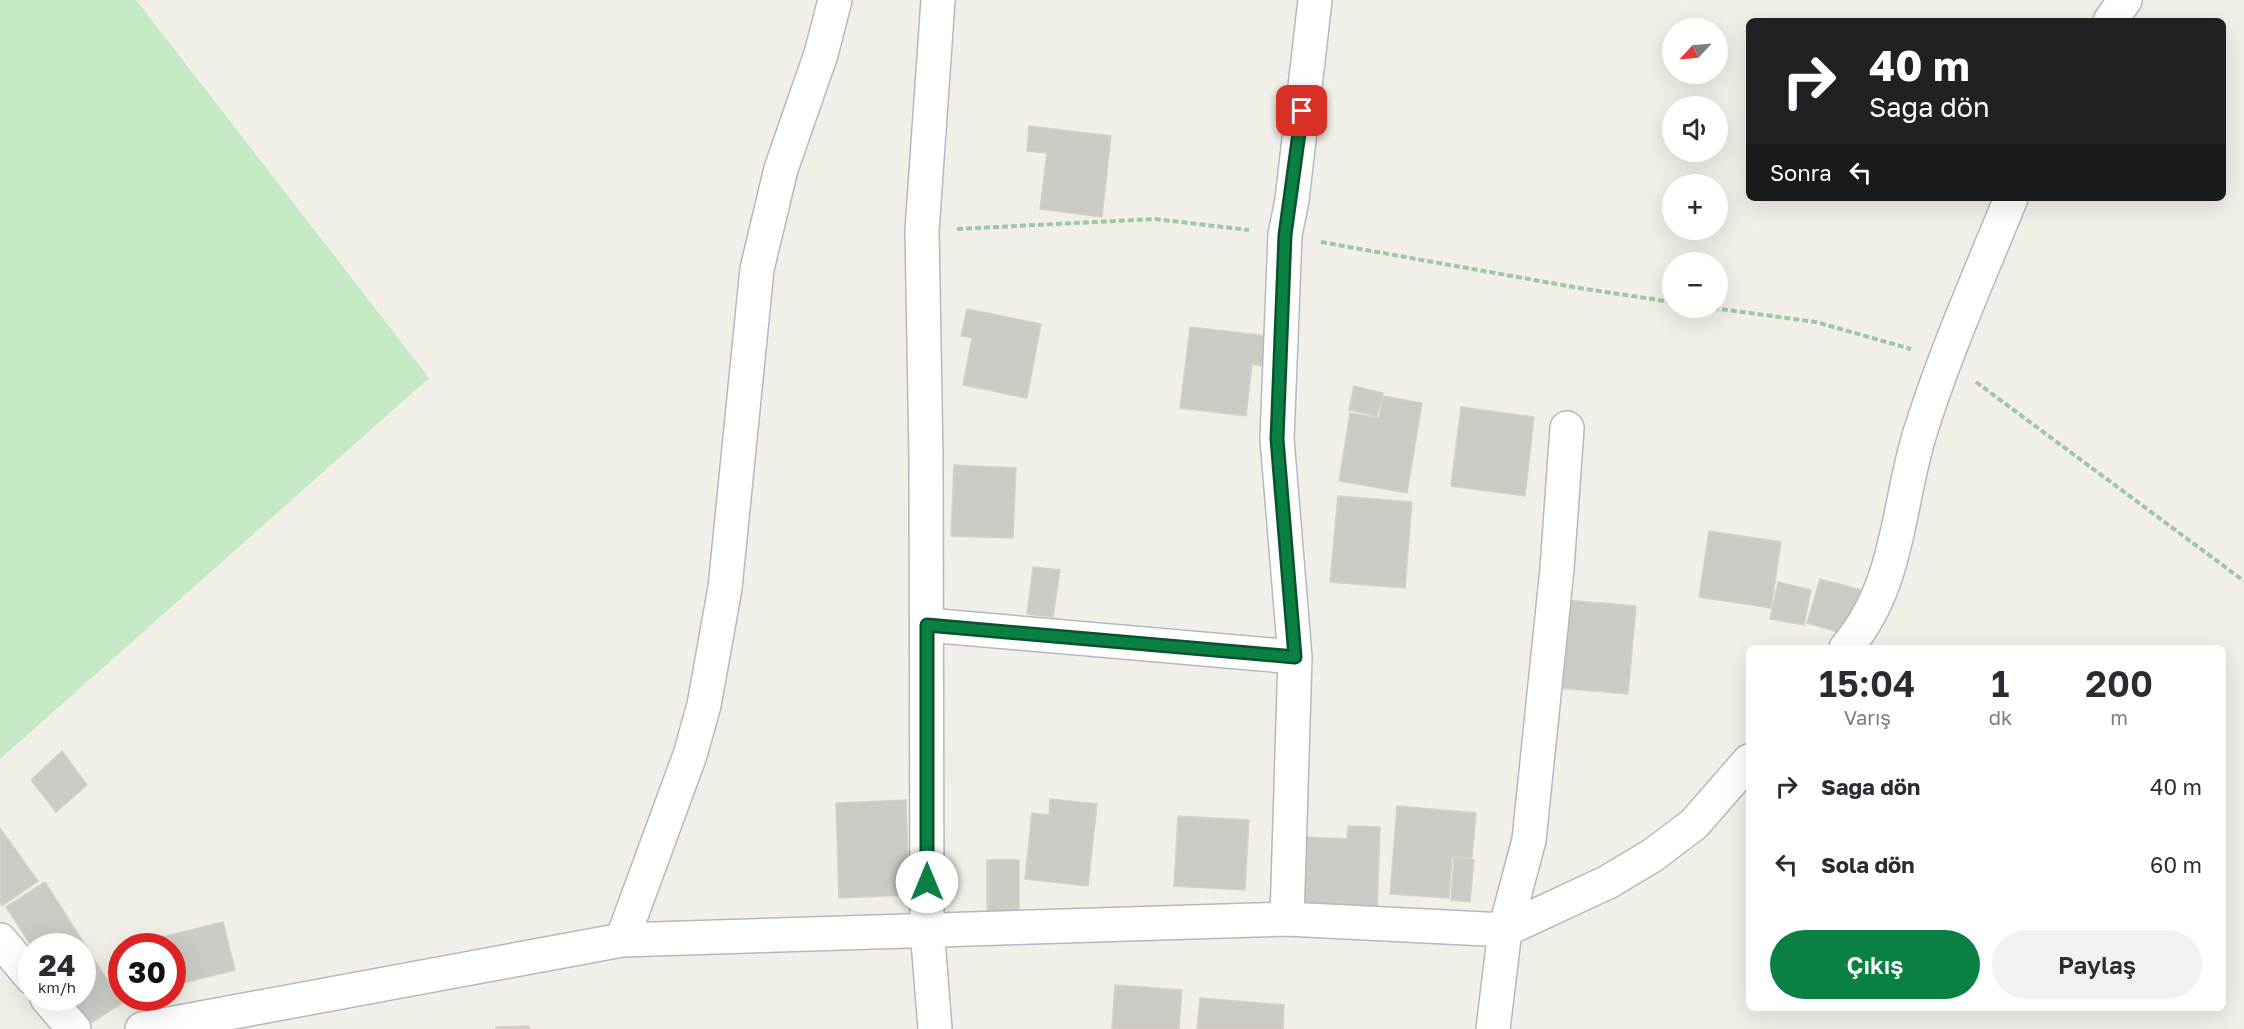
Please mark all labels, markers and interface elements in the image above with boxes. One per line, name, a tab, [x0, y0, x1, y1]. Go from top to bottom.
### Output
north arrow	[1662, 18, 1728, 84]
map controls	[1662, 18, 1728, 318]
text: 40 m	[1869, 40, 1970, 90]
icon: right	[1770, 42, 1848, 120]
pin	[1276, 85, 1327, 136]
text: Sağa dön	[1869, 91, 1990, 123]
icon: arrive	[1285, 94, 1318, 127]
button: sound	[1662, 96, 1728, 162]
icon: left	[1844, 156, 1877, 189]
text: Sonra	[1770, 159, 1832, 186]
button: +	[1662, 174, 1728, 240]
button: −	[1662, 252, 1728, 318]
text: 15:04	[1819, 662, 1916, 705]
text: 1	[1991, 662, 2010, 705]
text: 200	[2085, 662, 2153, 705]
text: Varış	[1844, 705, 1891, 729]
text: dk	[1989, 705, 2012, 729]
text: m	[2110, 705, 2128, 729]
icon: right	[1770, 770, 1803, 803]
text: Sağa dön	[1821, 773, 1920, 800]
text: 40 m	[2150, 773, 2202, 800]
icon: left	[1770, 848, 1803, 881]
position arrow	[895, 850, 959, 914]
text: Sola dön	[1821, 851, 1915, 878]
text: 60 m	[2150, 851, 2202, 878]
button: Çıkış	[1770, 930, 1980, 999]
button: Paylaş	[1992, 930, 2202, 999]
speed limit sign: 30	[108, 933, 186, 1011]
text: 24	[38, 947, 76, 983]
text: km/h	[38, 978, 76, 996]

